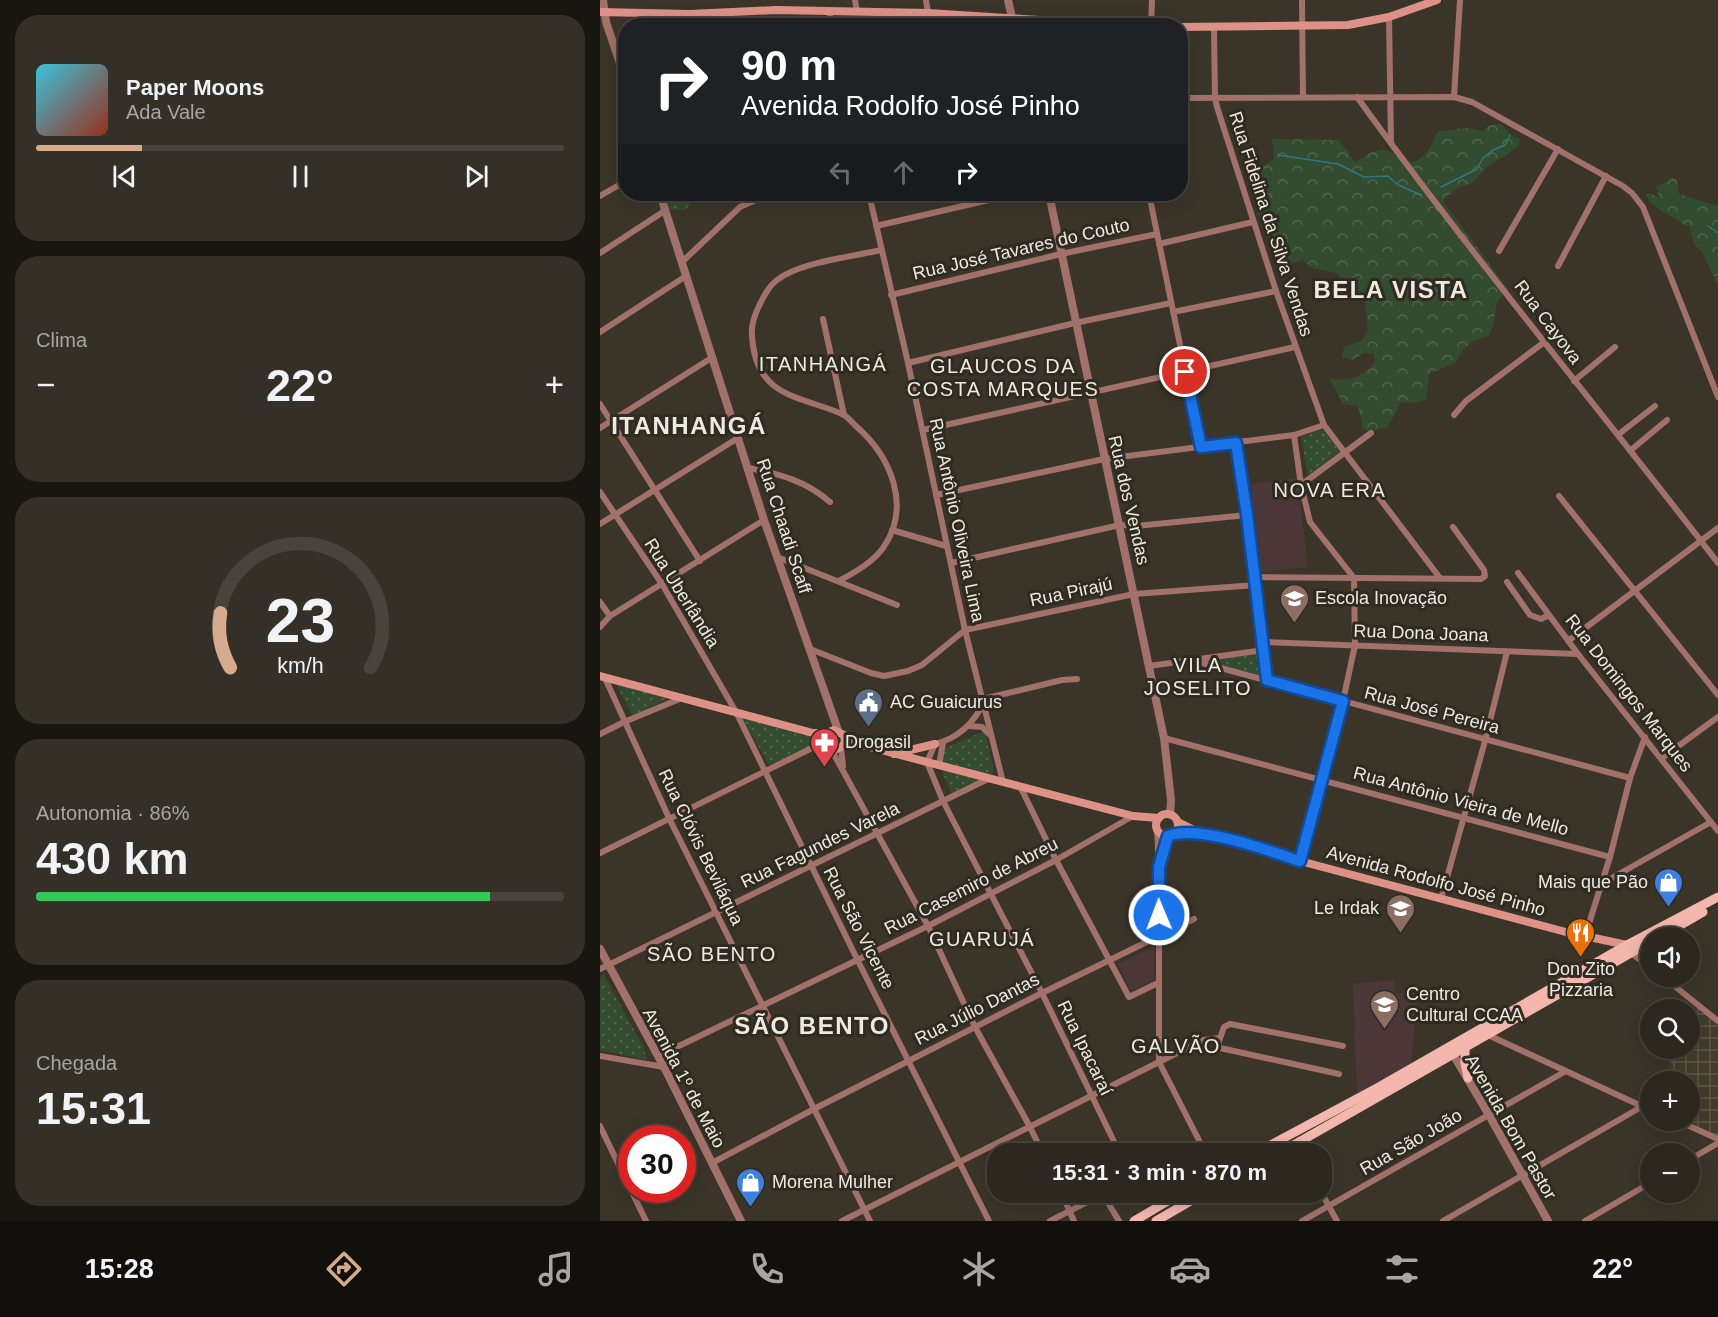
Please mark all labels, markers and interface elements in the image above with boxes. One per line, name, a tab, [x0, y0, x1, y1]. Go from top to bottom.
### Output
icon: right	[642, 42, 720, 120]
text: 90 m	[741, 42, 837, 89]
text: Paper Moons	[126, 75, 264, 100]
text: Avenida Rodolfo José Pinho	[741, 91, 1080, 121]
text: Ada Vale	[126, 101, 206, 123]
street label: Rua Fidelina da Silva Vendas	[1225, 109, 1317, 339]
icon: left	[824, 156, 857, 189]
icon: ahead	[887, 156, 920, 189]
icon: right	[950, 156, 983, 189]
icon: previous	[108, 160, 141, 193]
icon: pause	[284, 160, 317, 193]
icon: next	[460, 160, 493, 193]
street label: Rua José Tavares do Couto	[911, 214, 1131, 284]
district label: BELA VISTA	[1313, 276, 1469, 303]
street label: Rua Cayova	[1510, 276, 1586, 368]
text: Clima	[36, 329, 87, 351]
pin	[1159, 346, 1210, 397]
district label: ITANHANGÁ	[759, 353, 887, 375]
district label: GLAUCOS DA COSTA MARQUES	[907, 355, 1099, 400]
icon: arrive	[1168, 355, 1201, 388]
text: 22°	[266, 360, 334, 411]
text: −	[36, 366, 55, 403]
text: +	[545, 366, 564, 403]
district label: ITANHANGÁ	[611, 412, 767, 439]
street label: Rua Antônio Oliveira Lima	[926, 416, 989, 625]
street label: Rua dos Vendas	[1104, 433, 1154, 567]
street label: Rua Chaadi Scaff	[753, 456, 816, 597]
district label: NOVA ERA	[1274, 479, 1386, 501]
street label: Rua Uberlândia	[640, 535, 724, 652]
street label: Rua Pirajú	[1028, 573, 1114, 611]
school or university icon: Escola Inovação	[1278, 582, 1310, 624]
text: 23	[265, 586, 335, 655]
place label: Escola Inovação	[1315, 588, 1447, 608]
street label: Rua Domingos Marques	[1561, 610, 1697, 776]
street label: Rua Dona Joana	[1353, 621, 1490, 645]
text: km/h	[277, 654, 323, 678]
district label: VILA JOSELITO	[1144, 654, 1252, 699]
street label: Rua José Pereira	[1362, 682, 1503, 738]
public building icon: AC Guaicurus	[853, 686, 885, 728]
place label: AC Guaicurus	[890, 692, 1002, 712]
pharmacy icon: Drogasil	[808, 726, 840, 768]
place label: Drogasil	[845, 732, 911, 752]
street label: Rua Antônio Vieira de Mello	[1351, 763, 1571, 839]
street label: Rua Clóvis Beviláqua	[655, 766, 748, 929]
street label: Rua Fagundes Varela	[738, 797, 903, 892]
text: Autonomia · 86%	[36, 802, 189, 824]
text: 430 km	[36, 833, 189, 884]
street label: Rua Casemiro de Abreu	[881, 833, 1061, 939]
street label: Avenida Rodolfo José Pinho	[1324, 842, 1548, 920]
street label: Rua São Vicente	[819, 863, 899, 993]
shop icon: Mais que Pão	[1653, 866, 1685, 908]
place label: Mais que Pão	[1538, 872, 1648, 892]
position arrow	[1127, 883, 1191, 947]
school or university icon: Le Irdak	[1384, 892, 1416, 934]
place label: Le Irdak	[1314, 898, 1380, 918]
restaurant icon: Don Zito Pizzaria	[1565, 916, 1597, 958]
map controls	[1640, 927, 1700, 1203]
button: sound	[1640, 927, 1700, 987]
district label: GUARUJÁ	[929, 928, 1035, 950]
district label: SÃO BENTO	[647, 942, 777, 965]
place label: Don Zito Pizzaria	[1547, 959, 1615, 1000]
street label: Rua Júlio Dantas	[911, 969, 1043, 1049]
place label: Centro Cultural CCAA	[1406, 984, 1523, 1025]
school or university icon: Centro Cultural CCAA	[1369, 988, 1401, 1030]
street label: Rua Ipacaraí	[1053, 997, 1117, 1099]
button: search	[1640, 999, 1700, 1059]
street label: Avenida 1º de Maio	[639, 1005, 729, 1151]
district label: SÃO BENTO	[734, 1012, 890, 1039]
district label: GALVÃO	[1131, 1034, 1221, 1057]
street label: Avenida Bom Pastor	[1461, 1051, 1561, 1203]
text: Chegada	[36, 1052, 117, 1074]
button: +	[1640, 1071, 1700, 1131]
text: 15:31	[36, 1083, 151, 1134]
street label: Rua São João	[1357, 1105, 1465, 1179]
speed limit sign: 30	[618, 1125, 696, 1203]
button: −	[1640, 1143, 1700, 1203]
text: 15:31 · 3 min · 870 m	[1052, 1160, 1267, 1185]
shop icon: Morena Mulher	[735, 1166, 767, 1208]
place label: Morena Mulher	[772, 1172, 893, 1192]
icon: directions	[323, 1248, 365, 1290]
icon: music	[535, 1248, 577, 1290]
icon: phone	[746, 1248, 788, 1290]
icon: climate	[958, 1248, 1000, 1290]
icon: car	[1169, 1248, 1211, 1290]
icon: filters	[1381, 1248, 1423, 1290]
text: 15:28	[85, 1254, 154, 1284]
text: 22°	[1592, 1254, 1633, 1284]

